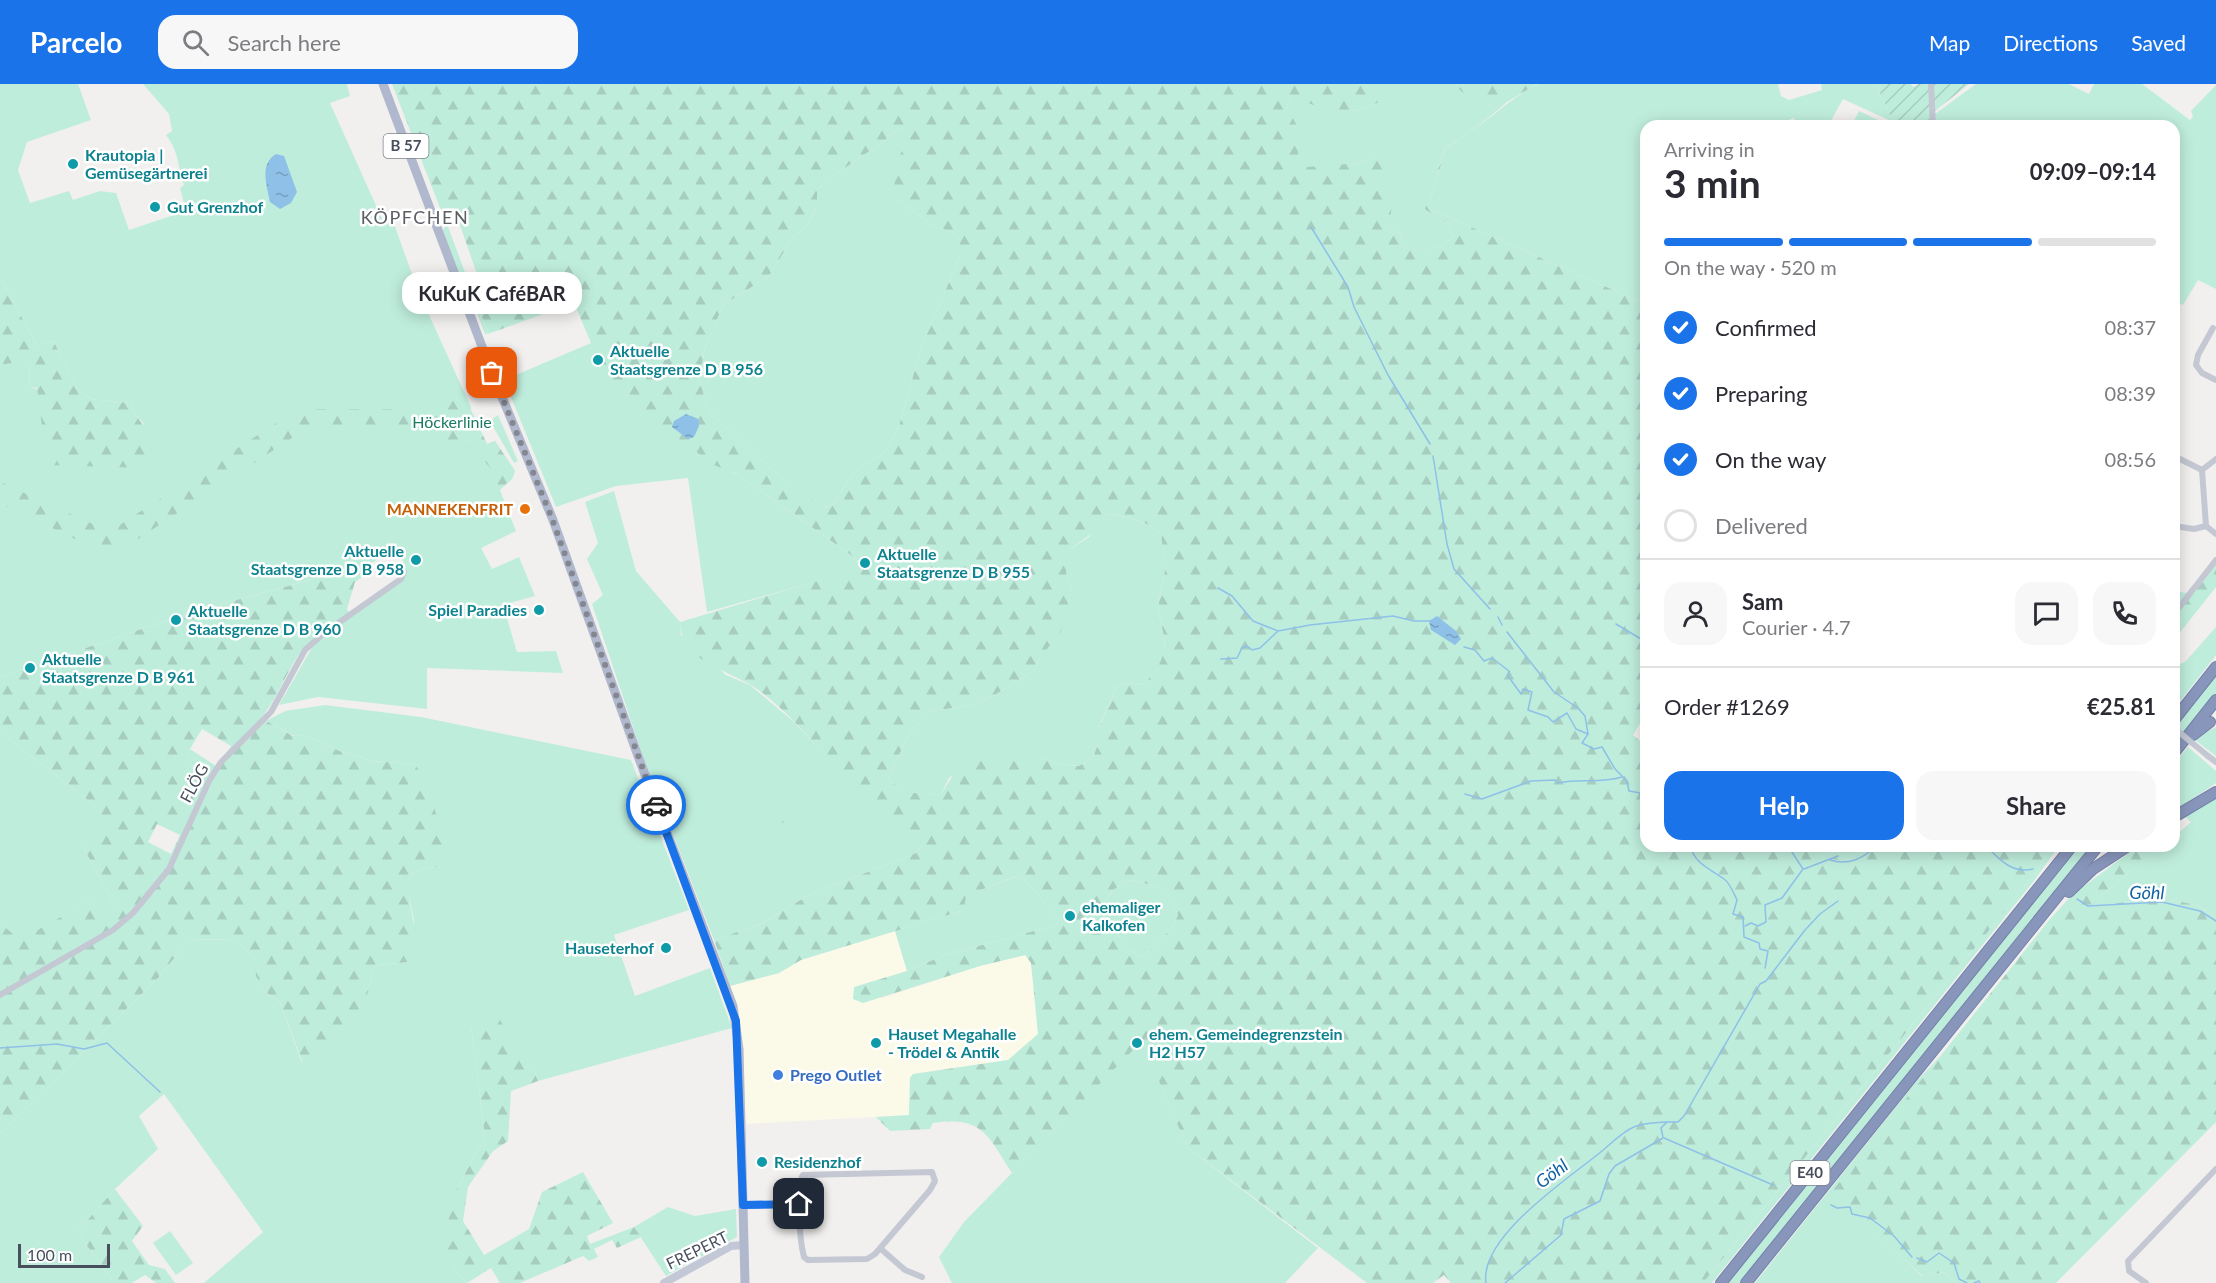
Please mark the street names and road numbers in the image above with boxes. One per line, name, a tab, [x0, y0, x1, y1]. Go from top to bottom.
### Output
road number: B 57	[384, 134, 428, 158]
street label: FLÖG	[175, 760, 212, 805]
road number: E40	[1790, 1161, 1830, 1185]
street label: FREPERT	[663, 1226, 731, 1273]

